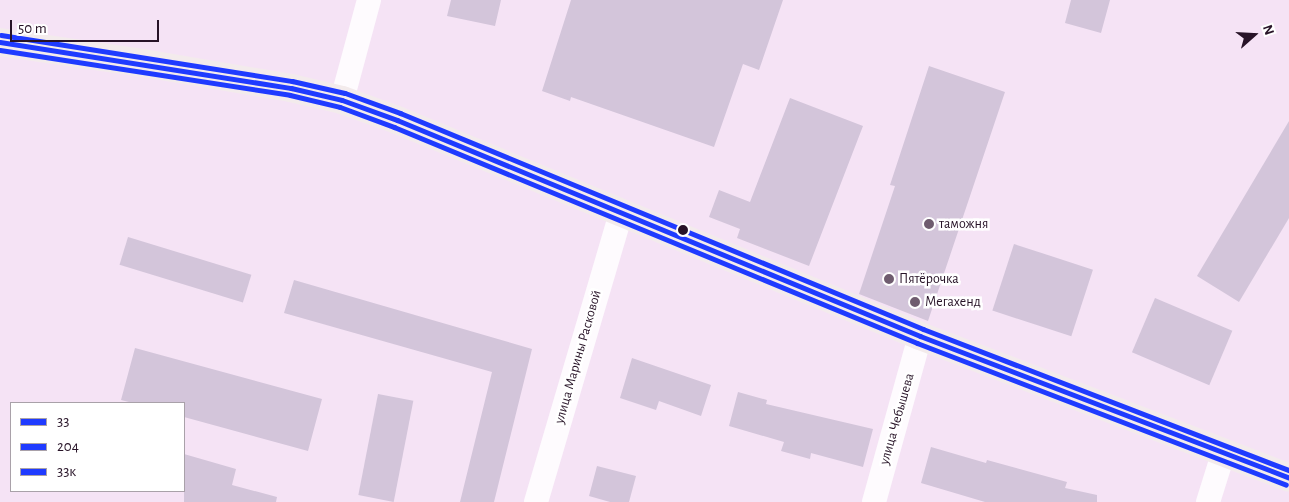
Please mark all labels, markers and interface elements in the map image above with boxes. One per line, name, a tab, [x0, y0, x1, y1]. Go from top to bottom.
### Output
scale bar	[12, 10, 161, 42]
north arrow	[1229, 10, 1279, 60]
text: 50 m	[18, 21, 47, 36]
text: N	[1260, 23, 1276, 37]
place label: таможня	[939, 216, 988, 232]
marker: таможня	[923, 218, 935, 230]
unlabelled marker	[678, 225, 688, 235]
place label: Пятёрочка	[899, 271, 959, 287]
marker: Пятёрочка	[883, 273, 895, 285]
street label: улица Марины Расковой	[551, 288, 605, 426]
place label: Мегахенд	[925, 294, 981, 310]
marker: Мегахенд	[909, 296, 921, 308]
street label: улица Чебышева	[876, 371, 918, 467]
legend	[10, 402, 185, 492]
text: 33	[57, 414, 69, 429]
text: 204	[57, 439, 79, 454]
text: 33к	[57, 464, 76, 479]

